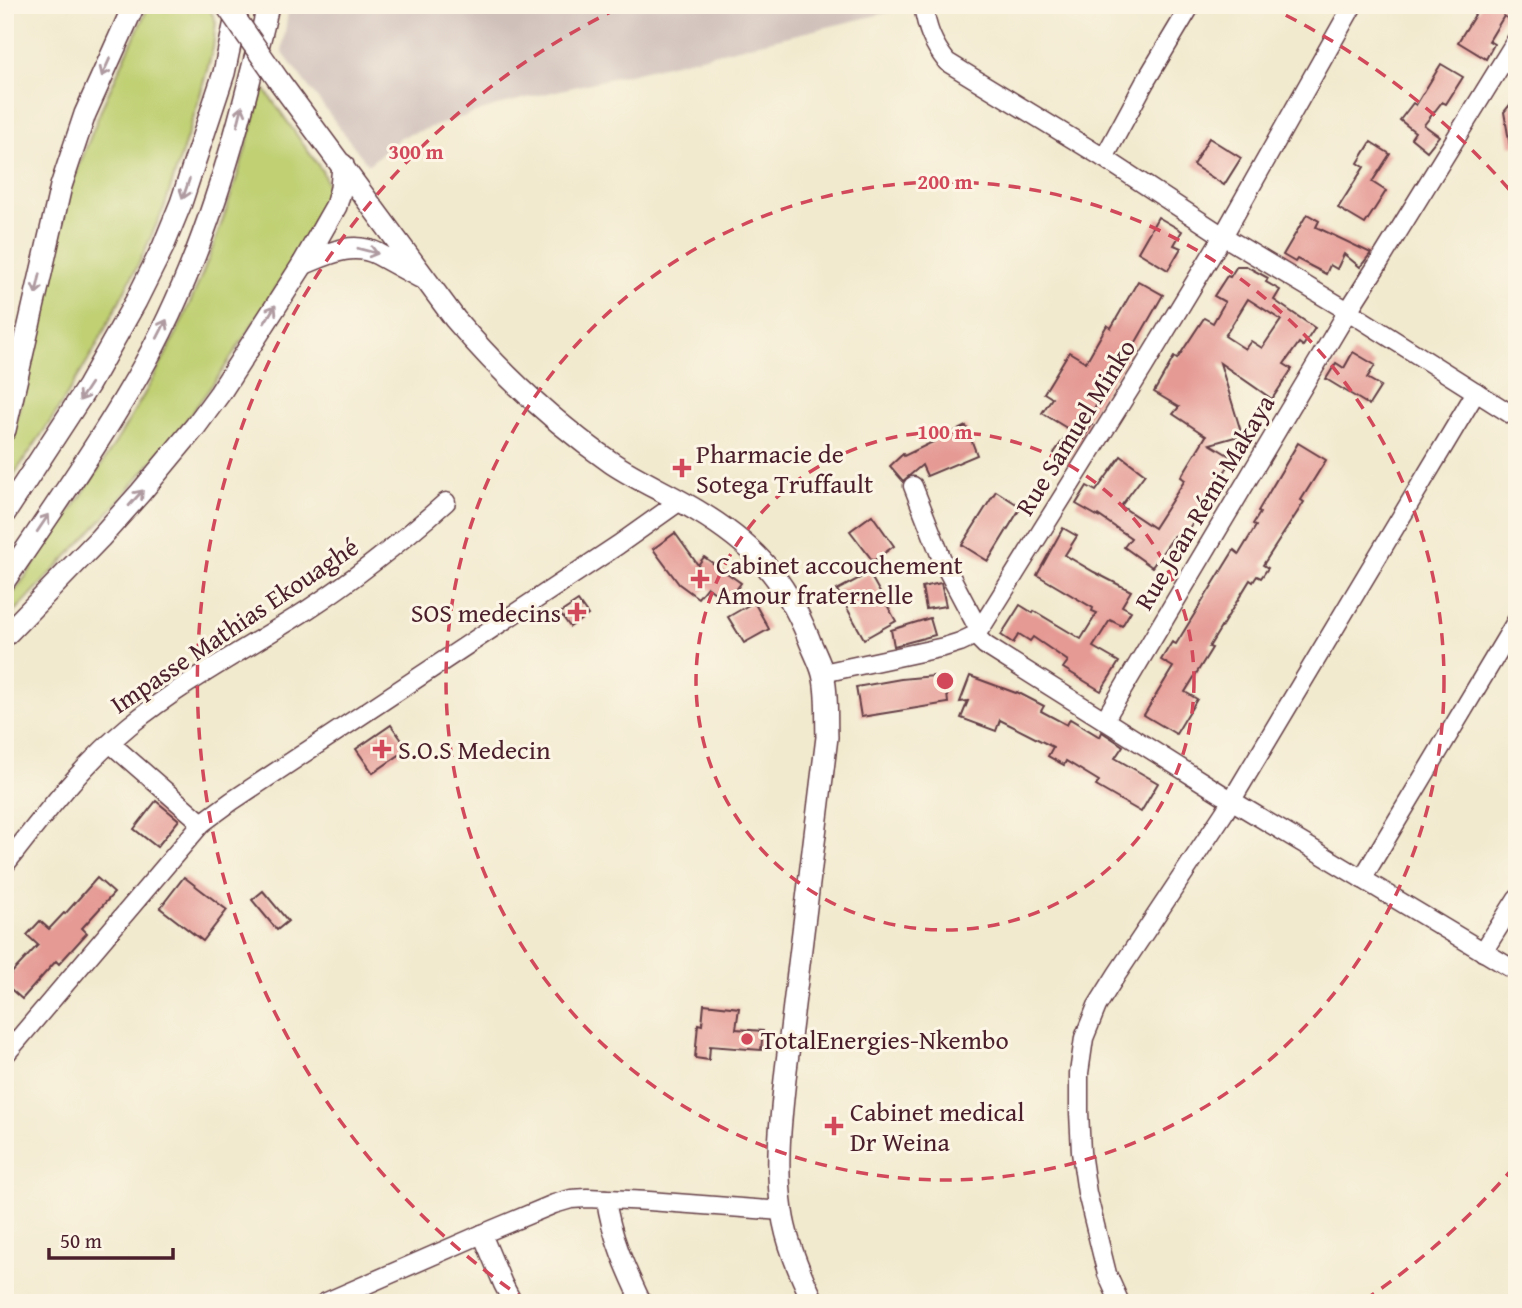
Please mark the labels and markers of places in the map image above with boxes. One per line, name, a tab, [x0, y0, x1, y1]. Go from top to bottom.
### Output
place label: Pharmacie de Sotega Truffault	[696, 434, 873, 503]
marker: Pharmacie de Sotega Truffault	[674, 460, 690, 476]
place label: Cabinet accouchement Amour fraternelle	[716, 545, 963, 614]
marker: Cabinet accouchement Amour fraternelle	[690, 569, 710, 589]
place label: SOS medecins	[411, 593, 561, 632]
marker: SOS medecins	[567, 602, 587, 622]
centre of rings	[933, 669, 957, 693]
place label: S.O.S Medecin	[398, 730, 551, 769]
marker: S.O.S Medecin	[372, 739, 392, 759]
place label: TotalEnergies-Nkembo	[761, 1020, 1009, 1059]
marker: TotalEnergies-Nkembo	[739, 1031, 755, 1047]
place label: Cabinet medical Dr Weina	[850, 1092, 1025, 1161]
marker: Cabinet medical Dr Weina	[824, 1116, 844, 1136]

